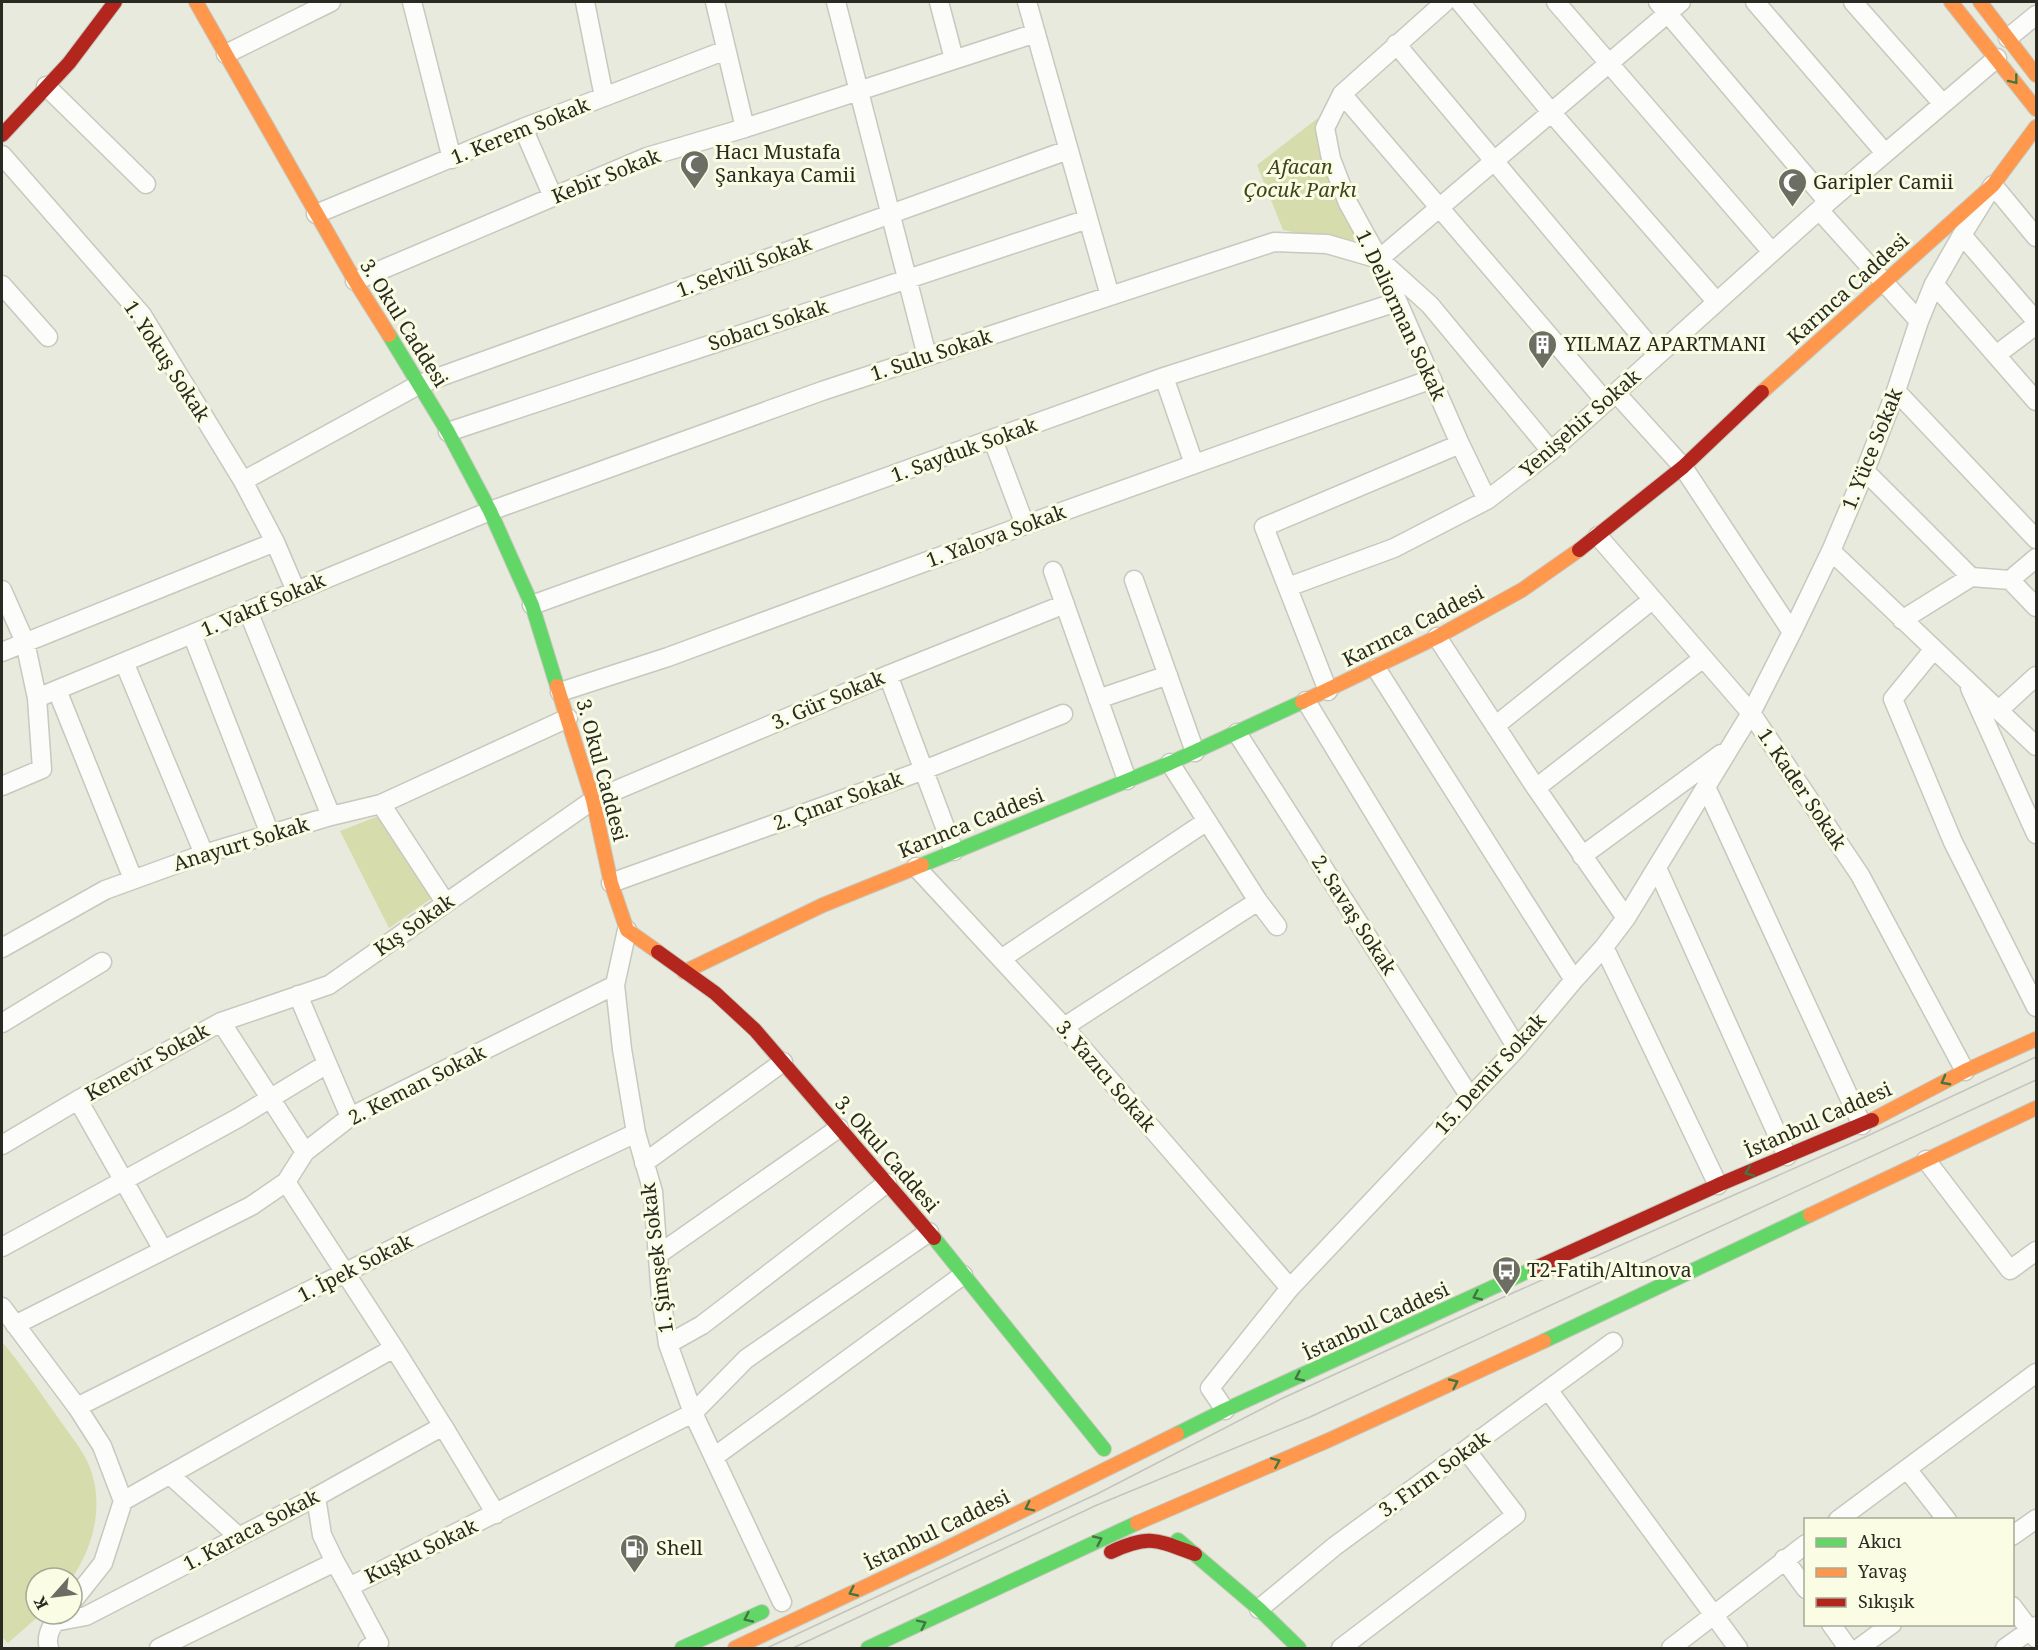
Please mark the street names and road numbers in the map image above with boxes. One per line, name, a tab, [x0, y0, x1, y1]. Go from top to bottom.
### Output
street label: 1. Kerem Sokak	[447, 90, 593, 171]
street label: Kebir Sokak	[548, 141, 664, 210]
street label: 1. Deliorman Sokak	[1350, 225, 1453, 405]
street label: Karınca Caddesi	[1781, 227, 1915, 350]
street label: 1. Selvili Sokak	[672, 229, 815, 304]
street label: 3. Okul Caddesi	[354, 254, 455, 392]
street label: Sobacı Sokak	[704, 292, 831, 357]
street label: 1. Yokuş Sokak	[118, 295, 217, 427]
street label: 1. Sulu Sokak	[867, 322, 995, 387]
street label: Yenişehir Sokak	[1513, 363, 1646, 483]
street label: 1. Yüce Sokak	[1835, 383, 1908, 514]
street label: 1. Sayduk Sokak	[887, 411, 1041, 488]
street label: 1. Yalova Sokak	[922, 498, 1070, 573]
street label: 1. Vakıf Sokak	[196, 566, 329, 643]
street label: Karınca Caddesi	[1338, 578, 1488, 673]
street label: 3. Gür Sokak	[767, 664, 889, 735]
street label: 3. Okul Caddesi	[571, 696, 635, 845]
street label: 1. Kader Sokak	[1752, 723, 1853, 855]
street label: 2. Çınar Sokak	[769, 764, 907, 836]
street label: Karınca Caddesi	[894, 781, 1048, 864]
street label: Anayurt Sokak	[170, 810, 312, 877]
street label: 2. Savaş Sokak	[1306, 850, 1403, 980]
street label: Kış Sokak	[368, 887, 459, 962]
street label: 15. Demir Sokak	[1428, 1007, 1552, 1140]
street label: 3. Yazıcı Sokak	[1051, 1014, 1162, 1137]
street label: Kenevir Sokak	[80, 1016, 214, 1107]
street label: 2. Keman Sokak	[343, 1038, 490, 1131]
street label: İstanbul Caddesi	[1740, 1075, 1896, 1164]
street label: 3. Okul Caddesi	[829, 1090, 946, 1218]
street label: 1. Şimşek Sokak	[634, 1181, 679, 1335]
street label: 1. İpek Sokak	[293, 1227, 417, 1308]
street label: İstanbul Caddesi	[1298, 1275, 1454, 1366]
street label: 3. Fırın Sokak	[1373, 1424, 1495, 1523]
street label: 1. Karaca Sokak	[178, 1482, 324, 1577]
street label: İstanbul Caddesi	[860, 1482, 1014, 1576]
street label: Kuşku Sokak	[360, 1512, 482, 1589]

